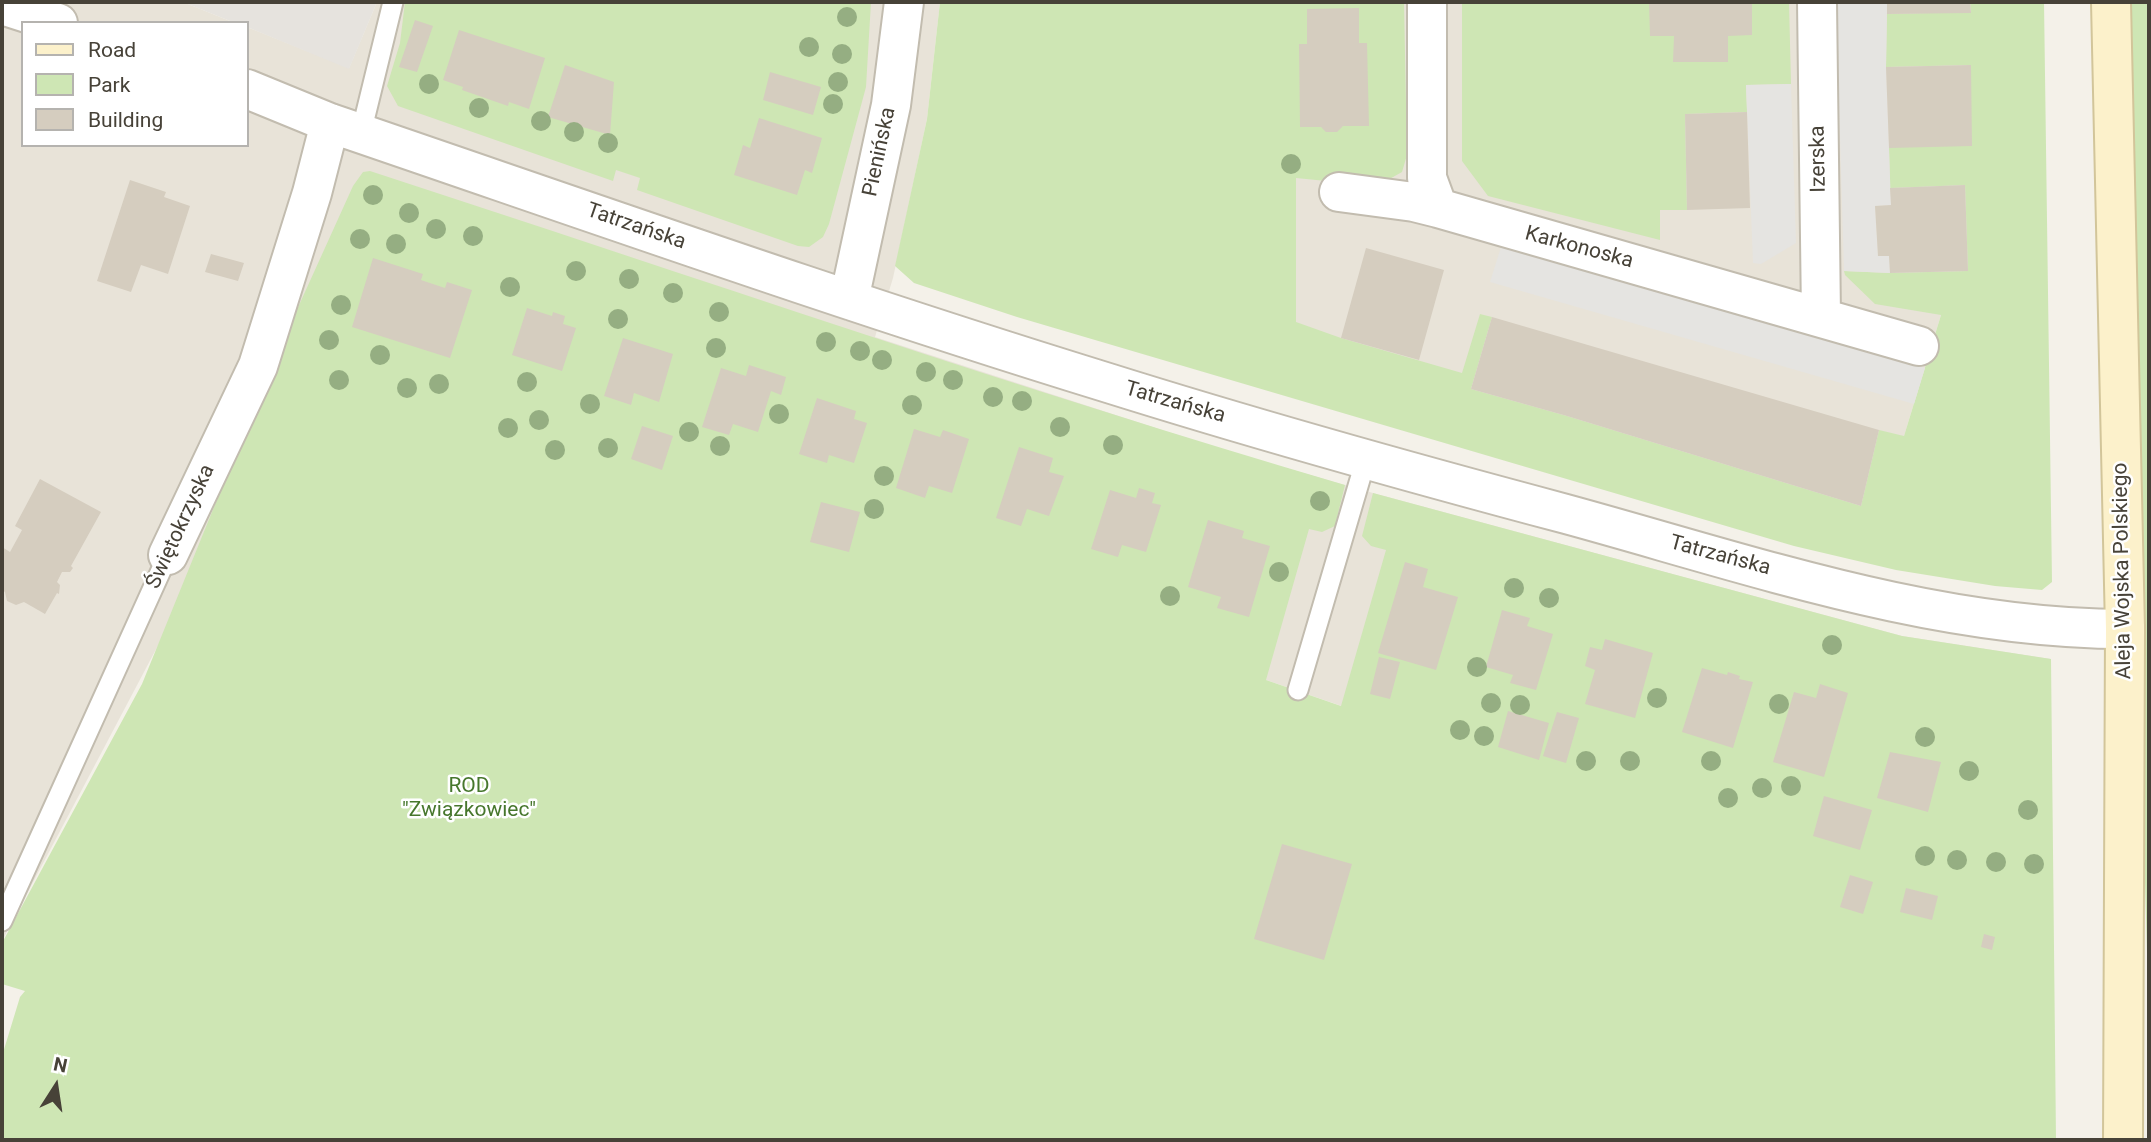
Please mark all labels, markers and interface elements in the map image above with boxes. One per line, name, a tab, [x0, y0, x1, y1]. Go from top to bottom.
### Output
legend	[21, 21, 248, 147]
text: Road	[88, 38, 136, 62]
text: Park	[88, 73, 130, 97]
street label: Pienińska	[858, 105, 902, 199]
text: Building	[88, 108, 163, 132]
street label: Izerska	[1806, 125, 1832, 193]
street label: Tatrzańska	[583, 198, 689, 256]
street label: Karkonoska	[1522, 221, 1636, 275]
street label: Tatrzańska	[1122, 377, 1228, 429]
street label: Świętokrzyska	[141, 461, 221, 593]
street label: Aleja Wojska Polskiego	[2109, 462, 2137, 680]
street label: Tatrzańska	[1667, 530, 1773, 582]
park label: ROD "Związkowiec"	[402, 774, 536, 824]
north arrow	[21, 1051, 91, 1121]
text: N	[52, 1052, 69, 1078]

